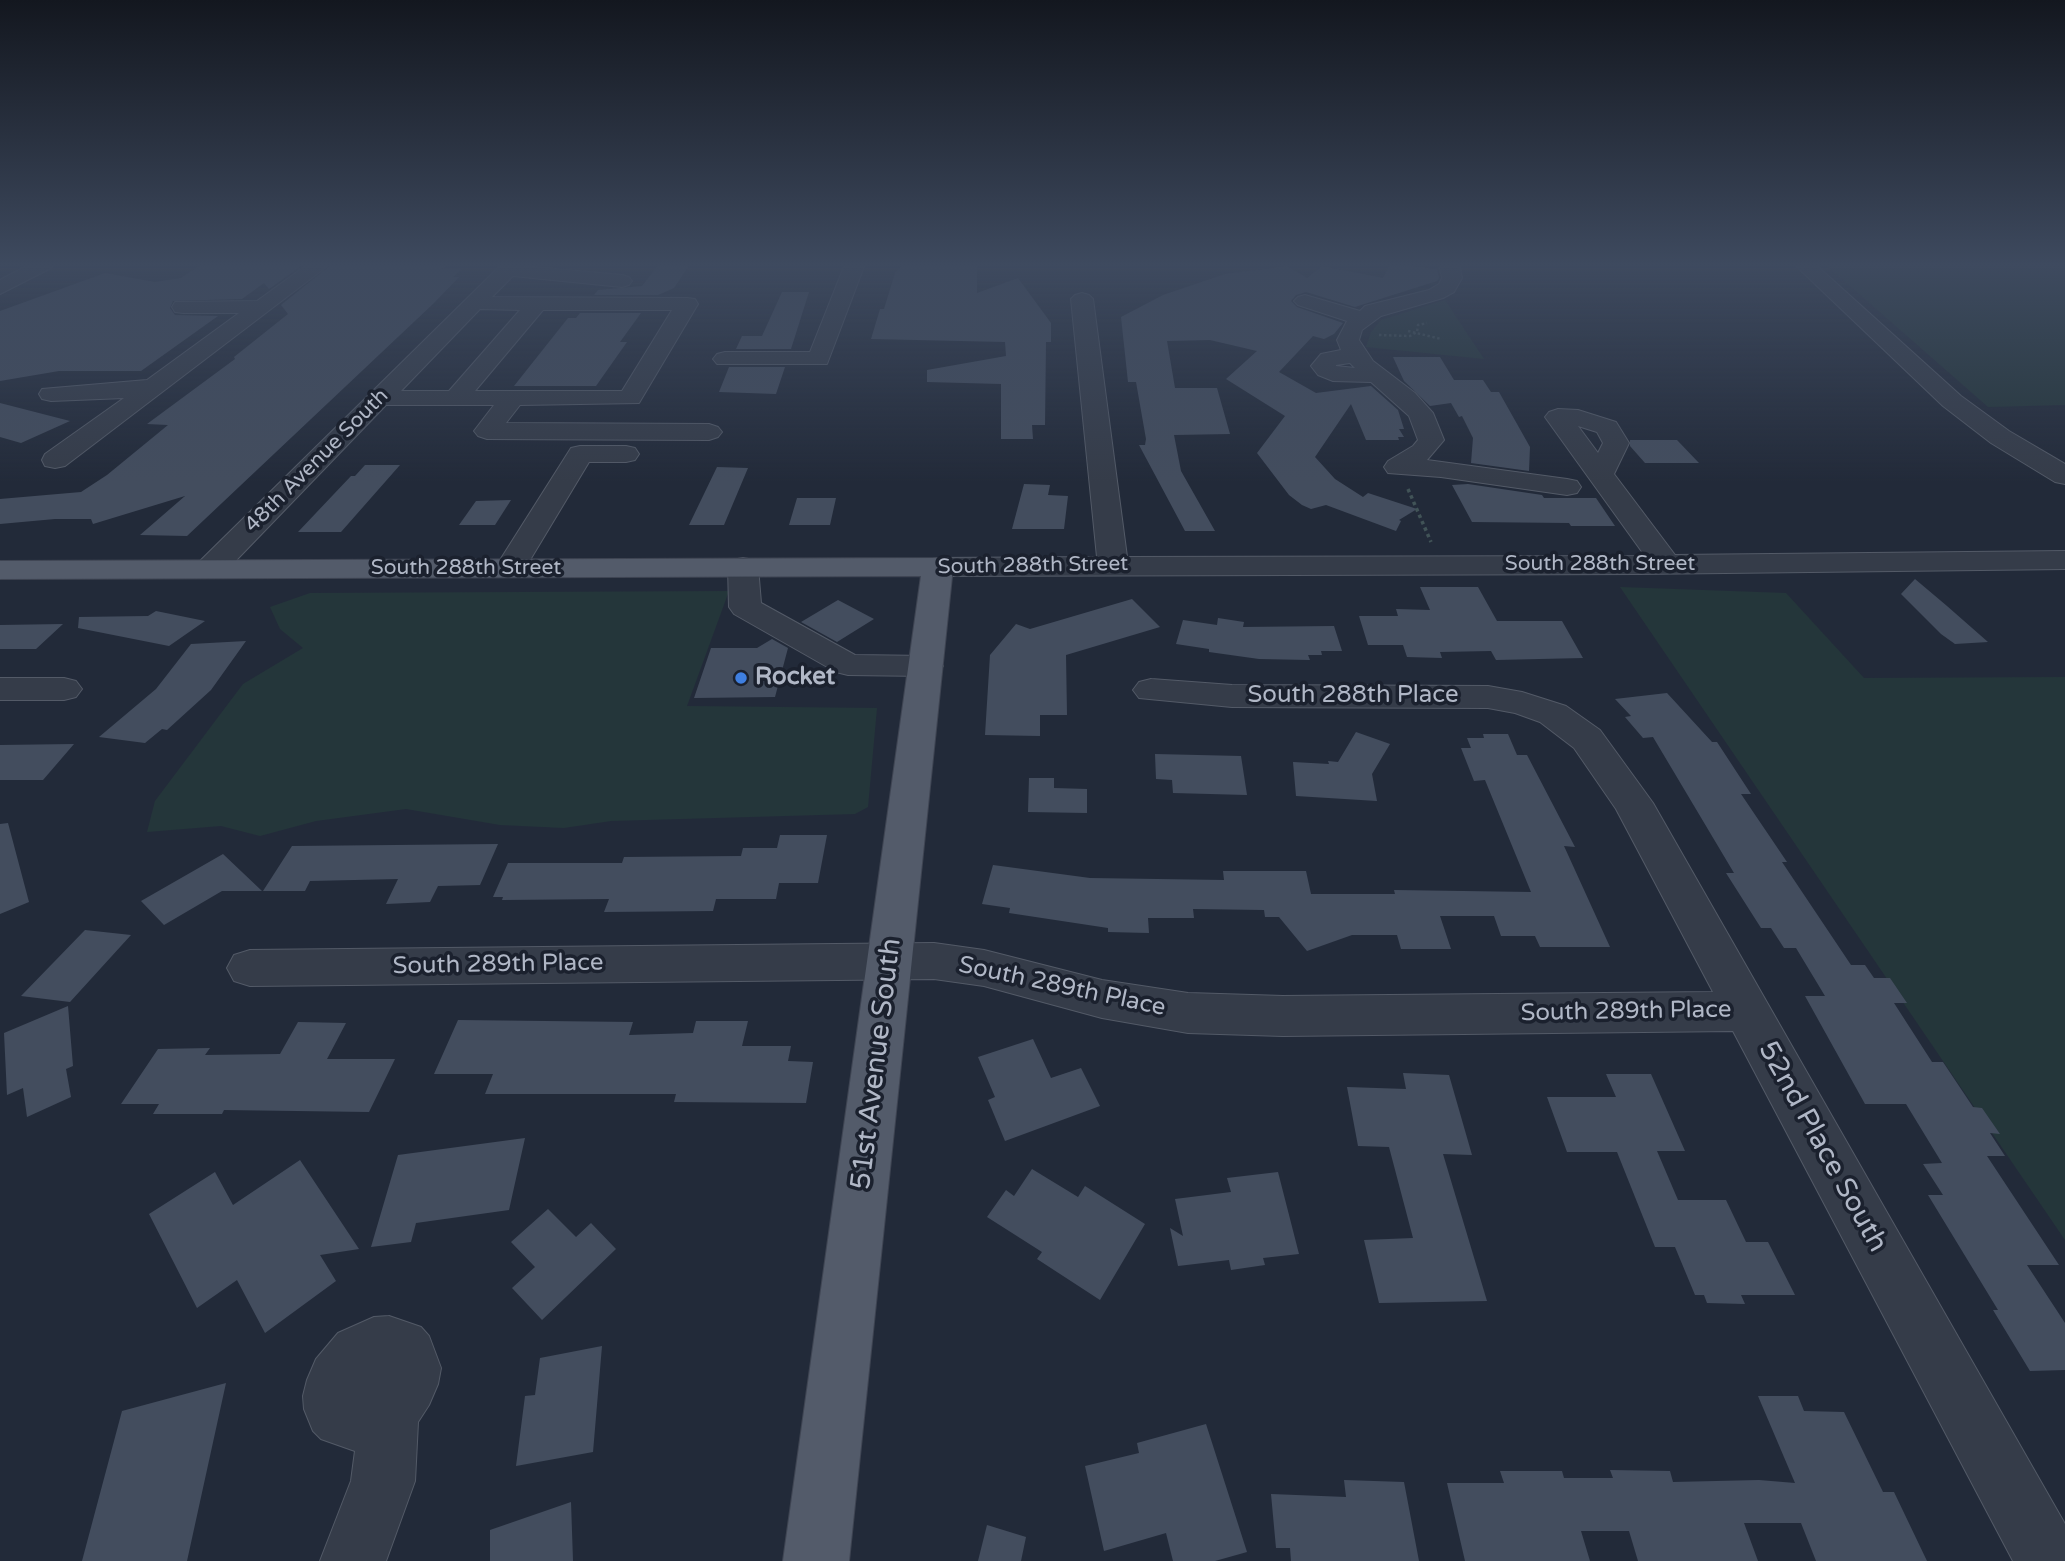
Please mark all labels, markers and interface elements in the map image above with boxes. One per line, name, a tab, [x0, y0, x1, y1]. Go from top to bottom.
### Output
street label: 48th Avenue South	[240, 384, 394, 538]
street label: South 288th Street	[1505, 551, 1695, 577]
street label: South 288th Street	[937, 552, 1129, 580]
street label: South 288th Street	[371, 555, 561, 581]
place label: Rocket	[755, 664, 835, 692]
marker: Rocket	[733, 670, 749, 686]
street label: South 288th Place	[1248, 682, 1458, 710]
street label: 51st Avenue South	[845, 936, 909, 1192]
street label: South 289th Place	[392, 949, 604, 981]
street label: South 289th Place	[956, 951, 1168, 1023]
street label: South 289th Place	[1520, 996, 1732, 1028]
street label: 52nd Place South	[1750, 1036, 1894, 1258]

